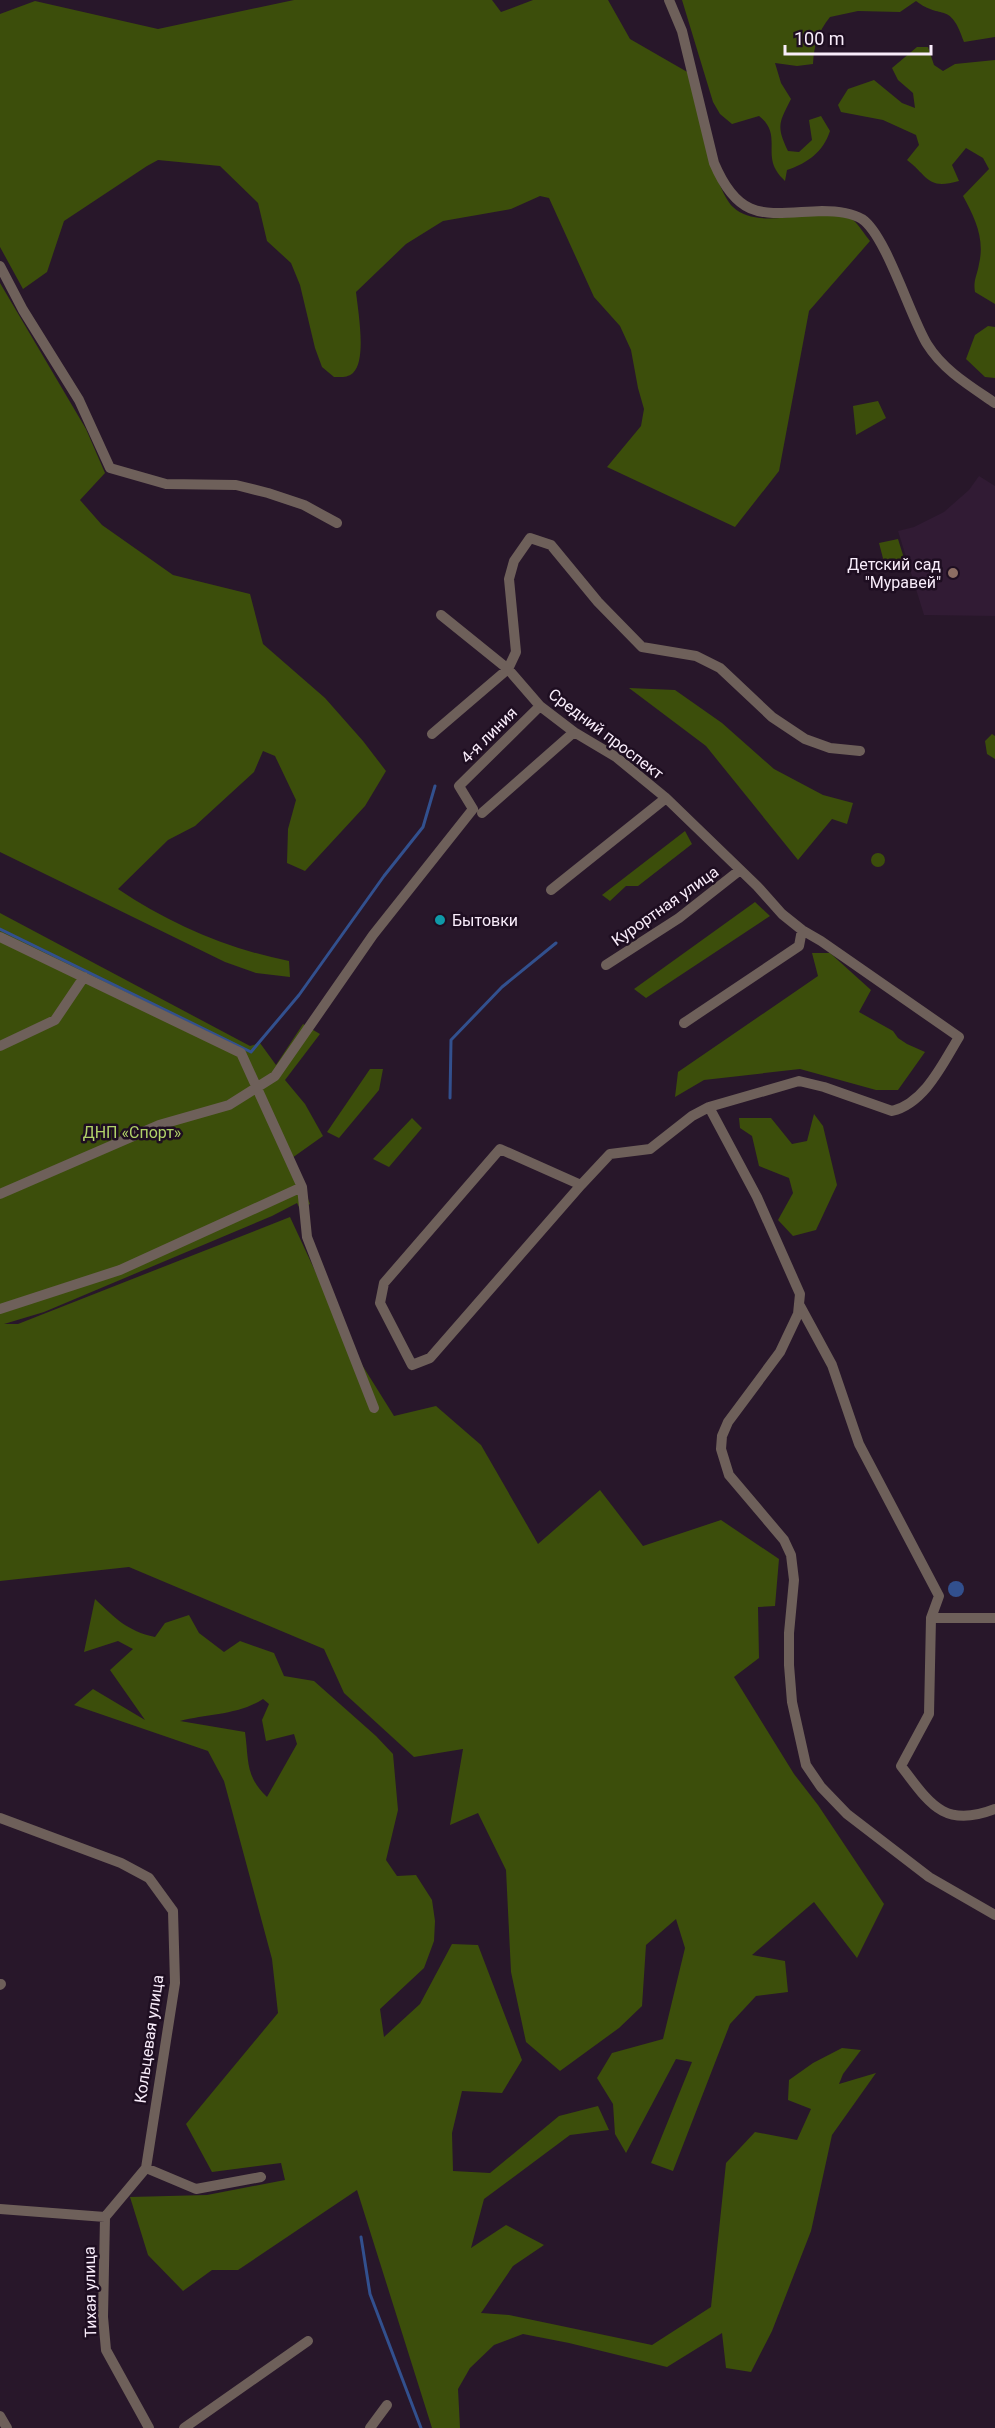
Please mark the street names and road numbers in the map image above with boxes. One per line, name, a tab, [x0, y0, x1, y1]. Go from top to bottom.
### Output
street label: Средний проспект	[545, 685, 667, 784]
street label: 4-я линия	[457, 703, 521, 767]
street label: Курортная улица	[608, 862, 722, 950]
street label: Кольцевая улица	[131, 1974, 167, 2104]
street label: Тихая улица	[80, 2246, 100, 2338]

